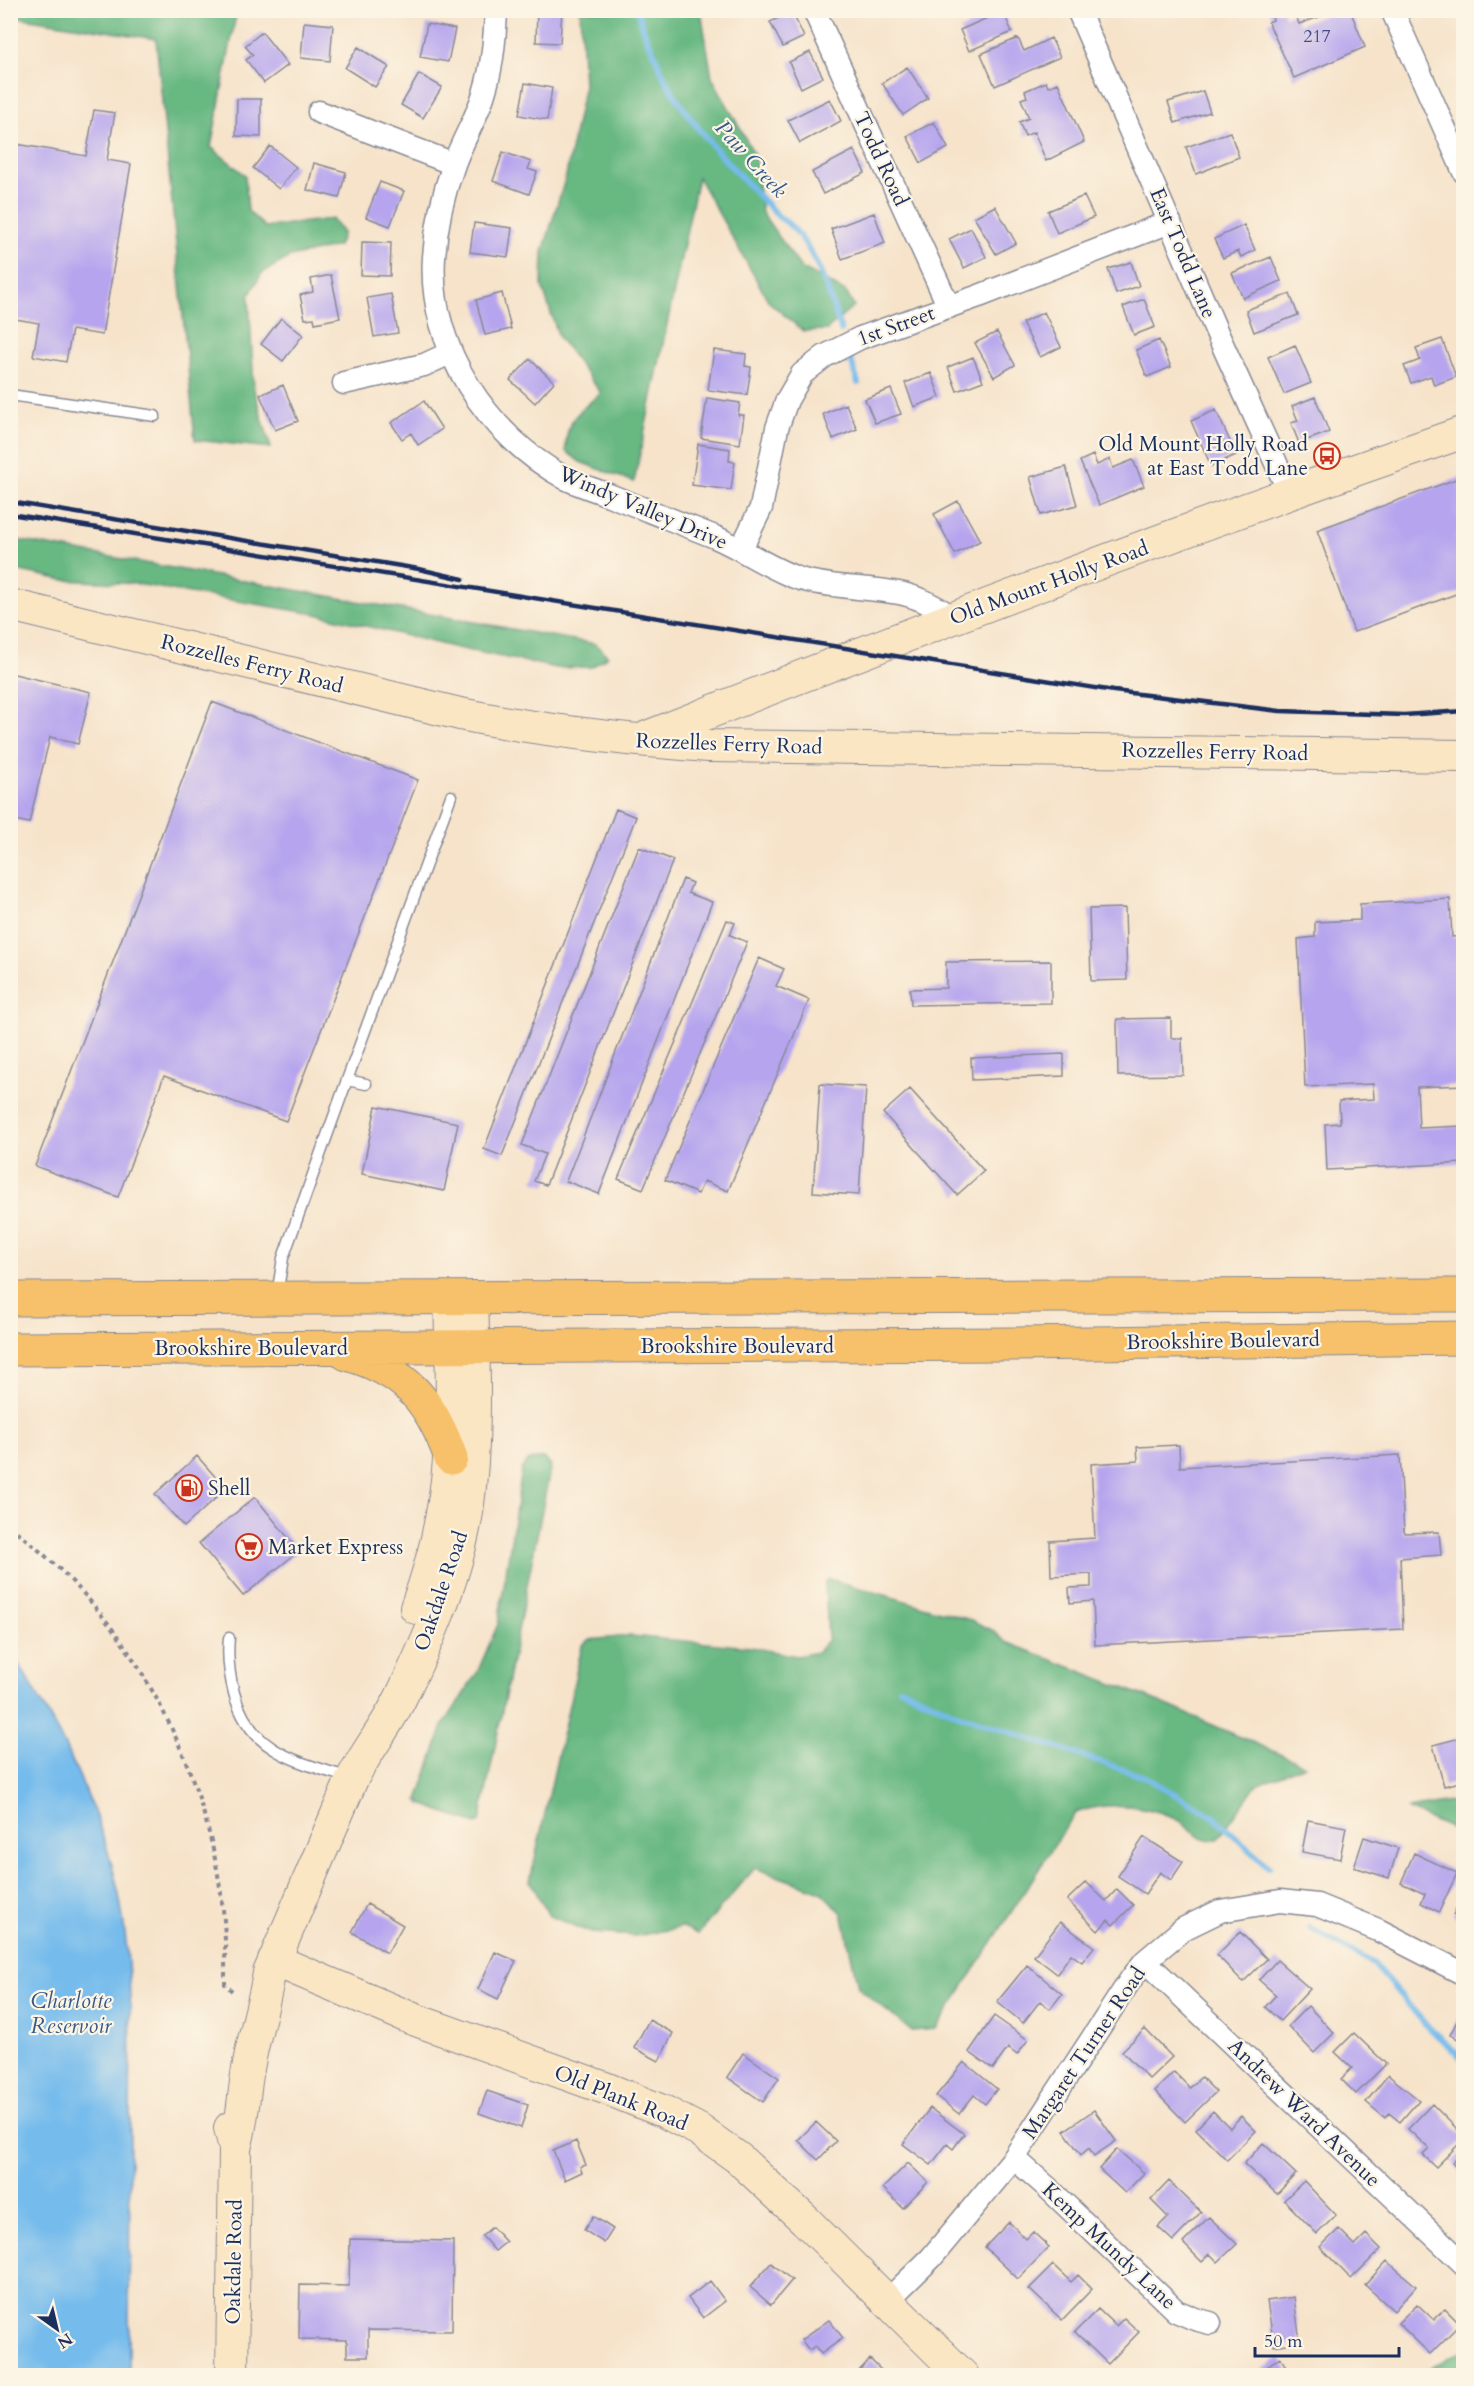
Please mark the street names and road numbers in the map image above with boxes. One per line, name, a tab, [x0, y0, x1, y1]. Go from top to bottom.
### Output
street label: Todd Road	[847, 107, 915, 211]
street label: East Todd Lane	[1142, 183, 1224, 323]
street label: 1st Street	[853, 298, 939, 353]
street label: Windy Valley Drive	[553, 459, 732, 557]
street label: Old Mount Holly Road	[946, 534, 1152, 632]
street label: Rozzelles Ferry Road	[158, 627, 346, 701]
street label: Rozzelles Ferry Road	[635, 726, 823, 762]
street label: Rozzelles Ferry Road	[1121, 736, 1309, 768]
street label: Brookshire Boulevard	[1126, 1325, 1320, 1357]
street label: Brookshire Boulevard	[640, 1332, 834, 1361]
street label: Brookshire Boulevard	[154, 1334, 348, 1363]
street label: Oakdale Road	[407, 1527, 475, 1655]
street label: Margaret Turner Road	[1015, 1961, 1153, 2145]
street label: Andrew Ward Avenue	[1221, 2032, 1387, 2194]
street label: Old Plank Road	[550, 2058, 692, 2138]
street label: Kemp Mundy Lane	[1035, 2176, 1183, 2316]
street label: Oakdale Road	[218, 2199, 250, 2325]

